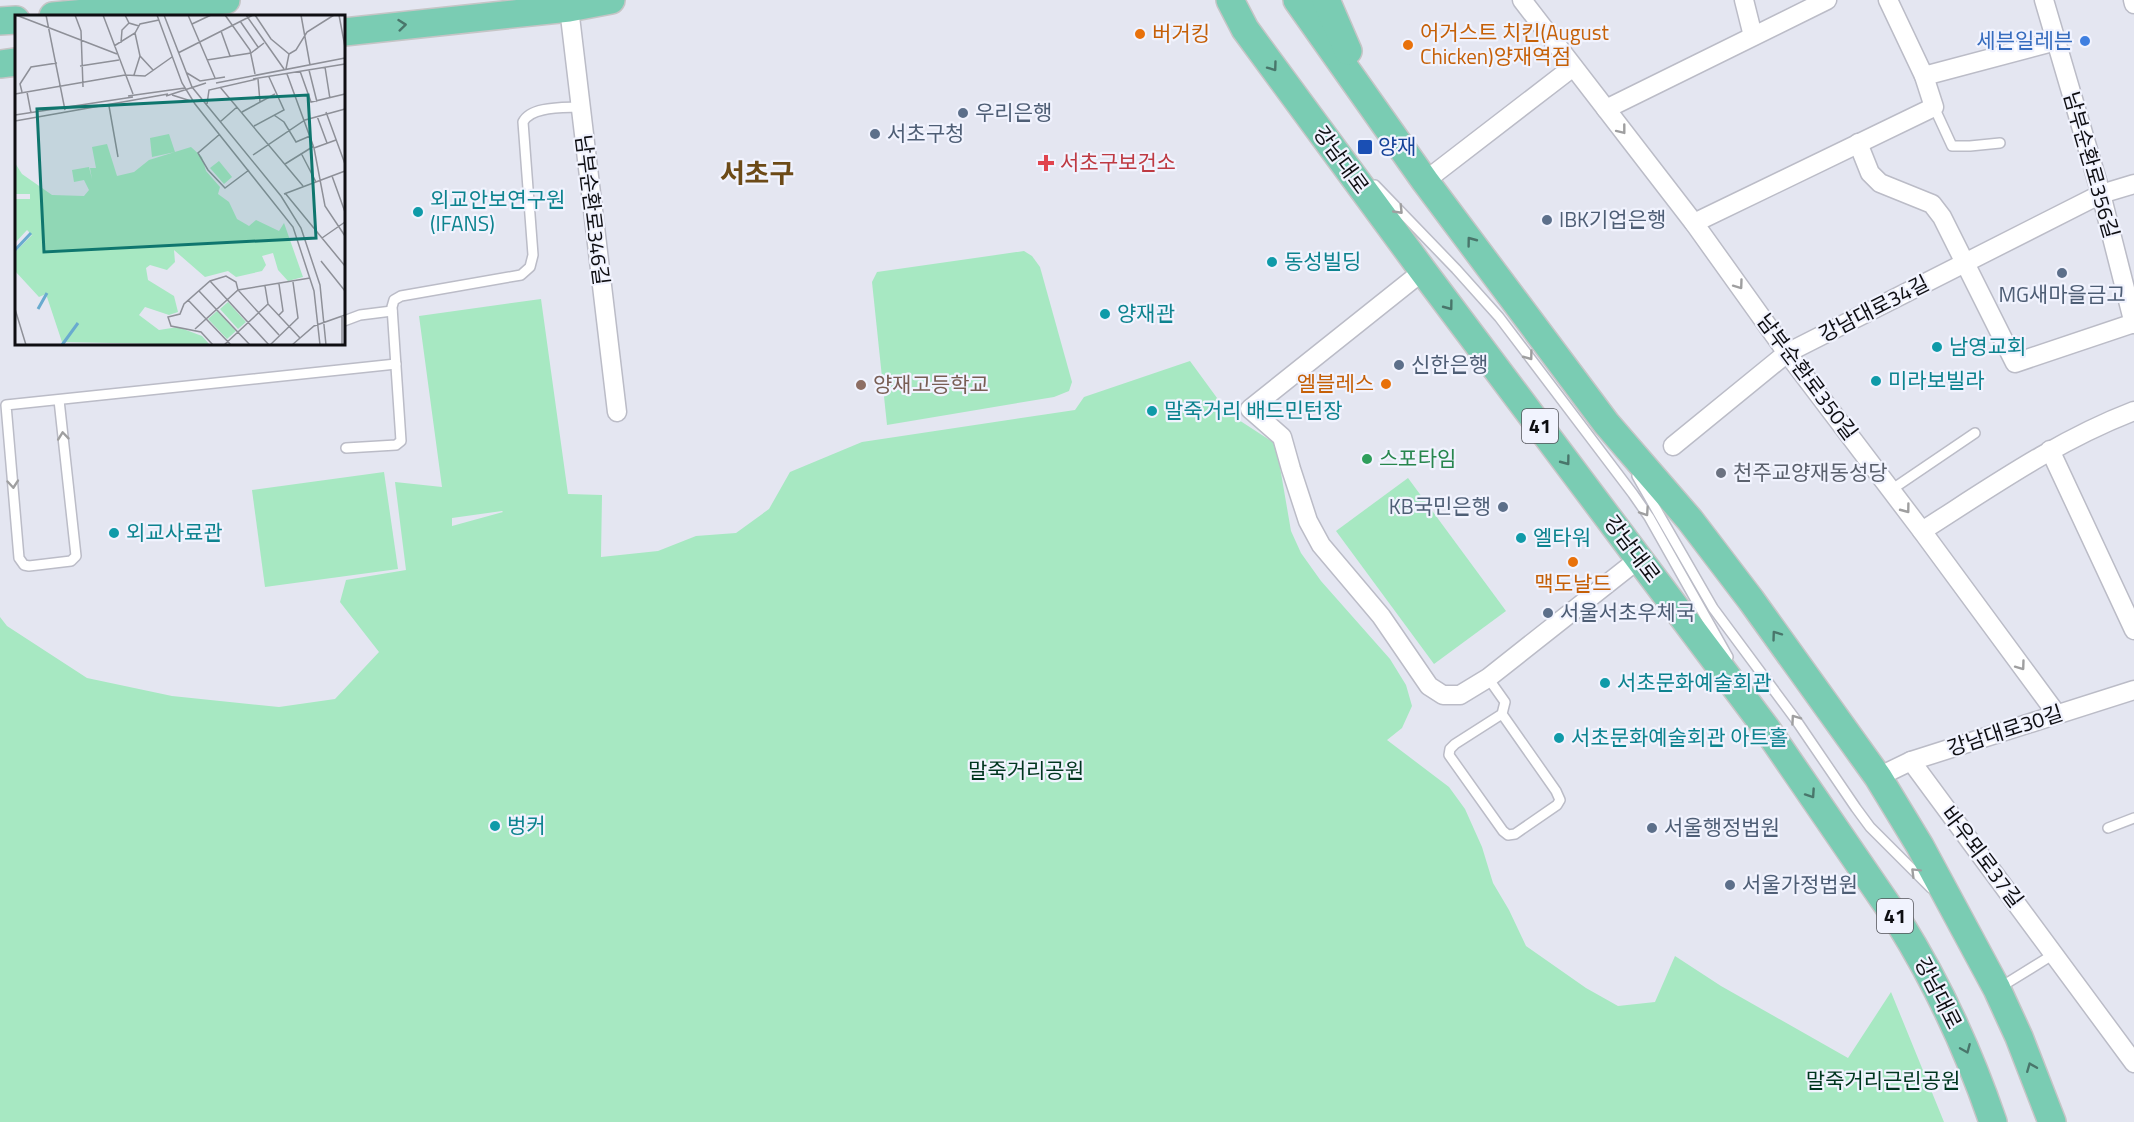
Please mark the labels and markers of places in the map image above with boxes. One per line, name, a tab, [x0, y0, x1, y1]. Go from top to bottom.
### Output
place label: 어거스트 치킨(August Chicken)양재역점	[1420, 16, 1609, 72]
place label: 버거킹	[1152, 17, 1210, 49]
place label: 세븐일레븐	[1976, 24, 2073, 56]
marker: 버거킹	[1133, 27, 1147, 41]
marker: 세븐일레븐	[2078, 34, 2092, 48]
marker: 어거스트 치킨(August Chicken)양재역점	[1401, 38, 1415, 52]
place label: 우리은행	[975, 96, 1052, 128]
marker: 우리은행	[956, 106, 970, 120]
place label: 서초구청	[887, 117, 964, 149]
marker: 서초구청	[868, 127, 882, 141]
place label: 양재	[1378, 130, 1417, 162]
marker: 양재	[1356, 138, 1374, 156]
place label: 서초구보건소	[1060, 146, 1176, 178]
marker: 서초구보건소	[1037, 154, 1055, 172]
place label: 외교안보연구원 (IFANS)	[430, 183, 565, 239]
place label: IBK기업은행	[1559, 203, 1666, 235]
marker: 외교안보연구원 (IFANS)	[411, 205, 425, 219]
marker: IBK기업은행	[1540, 213, 1554, 227]
place label: 동성빌딩	[1284, 245, 1361, 277]
marker: 동성빌딩	[1265, 255, 1279, 269]
marker: MG새마을금고	[2055, 266, 2069, 280]
place label: MG새마을금고	[1998, 278, 2126, 310]
place label: 양재관	[1117, 297, 1175, 329]
marker: 양재관	[1098, 307, 1112, 321]
place label: 남영교회	[1949, 330, 2026, 362]
marker: 남영교회	[1930, 340, 1944, 354]
place label: 신한은행	[1411, 348, 1488, 380]
marker: 신한은행	[1392, 358, 1406, 372]
place label: 미라보빌라	[1888, 364, 1985, 396]
place label: 엘블레스	[1297, 367, 1374, 399]
place label: 양재고등학교	[873, 368, 989, 400]
marker: 미라보빌라	[1869, 374, 1883, 388]
marker: 엘블레스	[1379, 377, 1393, 391]
marker: 양재고등학교	[854, 378, 868, 392]
place label: 말죽거리 배드민턴장	[1164, 394, 1343, 426]
marker: 말죽거리 배드민턴장	[1145, 404, 1159, 418]
place label: 스포타임	[1379, 442, 1456, 474]
marker: 스포타임	[1360, 452, 1374, 466]
place label: 천주교양재동성당	[1733, 456, 1888, 488]
marker: 천주교양재동성당	[1714, 466, 1728, 480]
place label: KB국민은행	[1389, 490, 1491, 522]
marker: KB국민은행	[1496, 500, 1510, 514]
place label: 외교사료관	[126, 516, 223, 548]
place label: 엘타워	[1533, 521, 1591, 553]
marker: 외교사료관	[107, 526, 121, 540]
marker: 엘타워	[1514, 531, 1528, 545]
marker: 맥도날드	[1566, 555, 1580, 569]
place label: 맥도날드	[1534, 567, 1612, 599]
place label: 서울서초우체국	[1560, 596, 1695, 628]
marker: 서울서초우체국	[1541, 606, 1555, 620]
place label: 서초문화예술회관	[1617, 666, 1772, 698]
marker: 서초문화예술회관	[1598, 676, 1612, 690]
place label: 서초문화예술회관 아트홀	[1571, 721, 1788, 753]
marker: 서초문화예술회관 아트홀	[1552, 731, 1566, 745]
place label: 벙커	[507, 809, 546, 841]
place label: 서울행정법원	[1664, 811, 1780, 843]
marker: 벙커	[488, 819, 502, 833]
marker: 서울행정법원	[1645, 821, 1659, 835]
place label: 서울가정법원	[1742, 868, 1858, 900]
marker: 서울가정법원	[1723, 878, 1737, 892]

